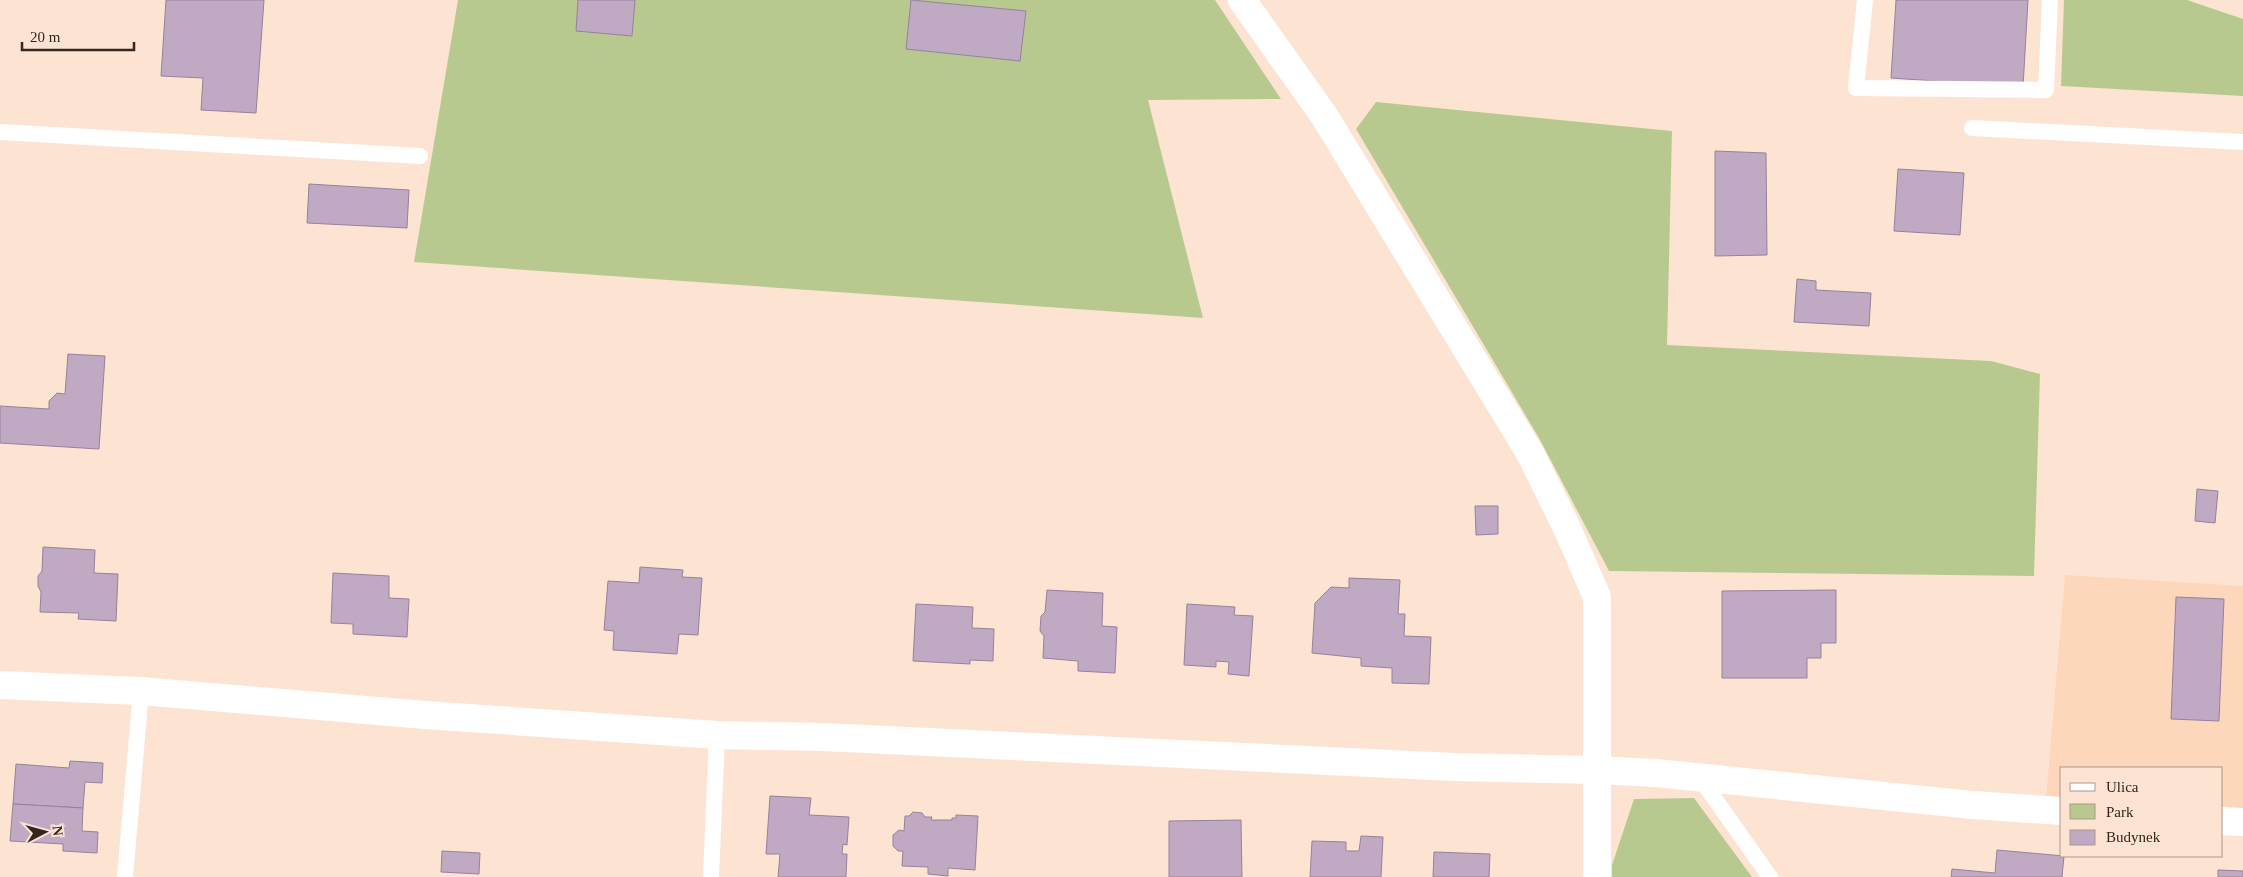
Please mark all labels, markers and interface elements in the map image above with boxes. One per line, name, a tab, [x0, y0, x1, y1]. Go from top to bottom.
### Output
scale bar	[22, 20, 135, 52]
text: 20 m	[30, 29, 61, 45]
legend	[2060, 767, 2223, 857]
text: Ulica	[2106, 779, 2139, 795]
text: Park	[2106, 804, 2134, 820]
north arrow	[20, 807, 70, 857]
text: N	[49, 825, 65, 837]
text: Budynek	[2106, 829, 2161, 845]

